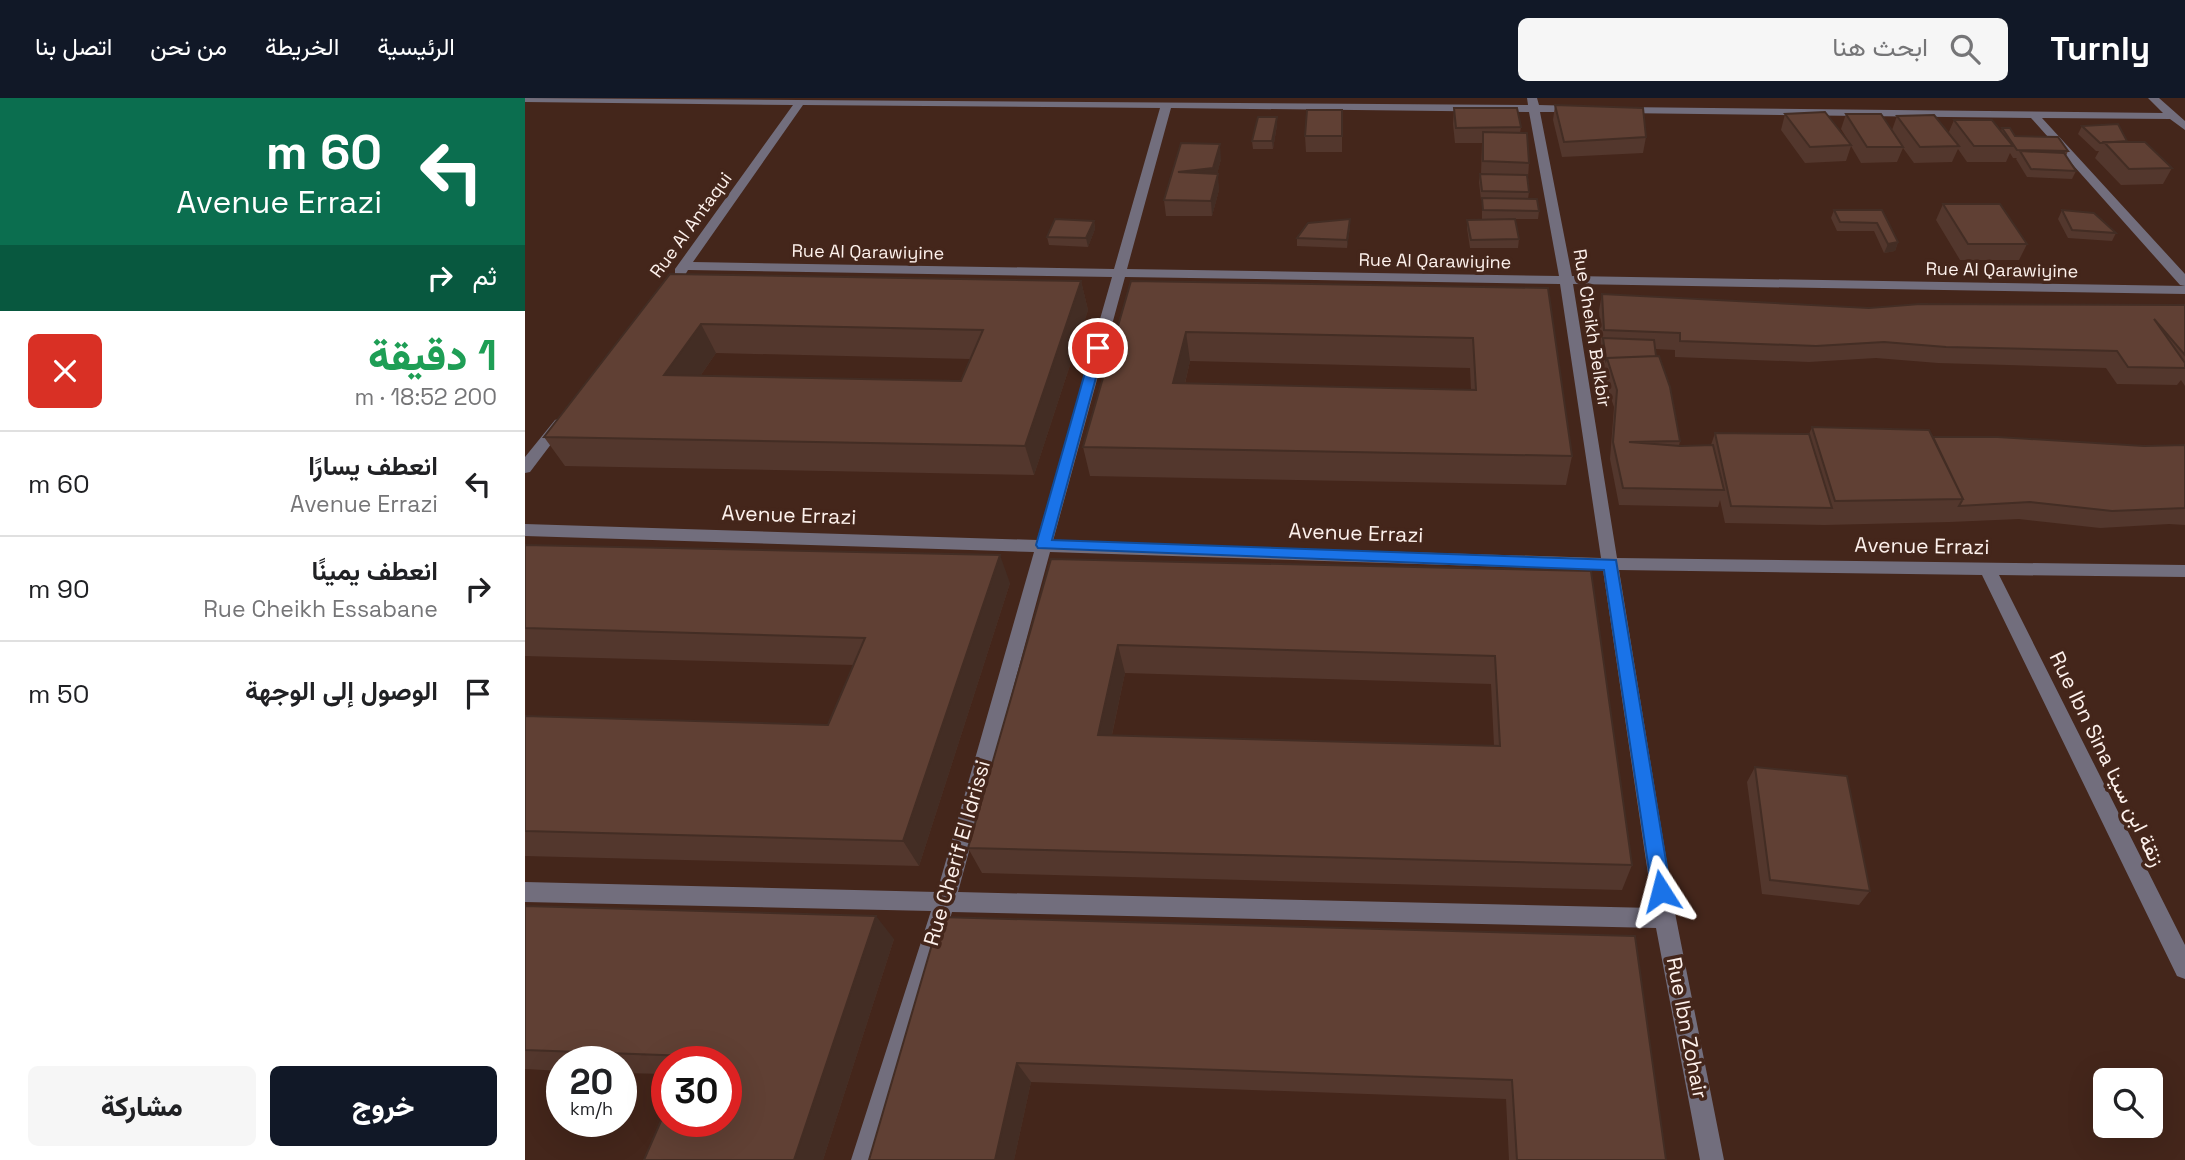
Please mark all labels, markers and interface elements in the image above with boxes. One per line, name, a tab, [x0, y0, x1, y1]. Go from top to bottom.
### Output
search box	[1518, 18, 2008, 81]
text: Turnly	[2050, 28, 2150, 70]
text: ابحث هنا	[1832, 30, 1928, 64]
icon: search	[1946, 30, 1984, 68]
text: اتصل بنا	[35, 31, 112, 62]
text: من نحن	[150, 31, 227, 62]
text: الخريطة	[265, 31, 339, 62]
text: الرئيسية	[377, 31, 455, 62]
text: 60 m	[266, 121, 382, 183]
icon: left	[406, 126, 497, 217]
street label: Rue Al Antaqui	[645, 167, 737, 282]
text: Avenue Errazi	[176, 182, 382, 222]
street label: Rue Al Qarawiyine	[791, 239, 945, 264]
street label: Rue Cheikh Belkbir	[1569, 247, 1616, 409]
street label: Rue Al Qarawiyine	[1358, 248, 1512, 273]
street label: Rue Al Qarawiyine	[1925, 257, 2079, 282]
icon: right	[421, 259, 459, 297]
text: ثم	[473, 259, 497, 293]
pin	[1068, 318, 1128, 378]
text: 1 دقيقة	[368, 329, 497, 382]
icon: arrive	[1079, 329, 1117, 367]
button: close	[28, 334, 102, 408]
text: 200 m · 18:52	[355, 382, 497, 412]
text: انعطف يسارًا	[308, 449, 438, 483]
icon: left	[459, 465, 497, 503]
text: 60 m	[28, 467, 90, 501]
text: Avenue Errazi	[290, 489, 438, 519]
street label: Avenue Errazi	[721, 499, 857, 530]
street label: Avenue Errazi	[1288, 517, 1424, 548]
street label: Avenue Errazi	[1854, 531, 1990, 560]
text: انعطف يمينًا	[312, 554, 438, 588]
icon: right	[459, 570, 497, 608]
text: 90 m	[28, 572, 90, 606]
text: Rue Cheikh Essabane	[203, 594, 438, 624]
street label: Rue Ibn Sina زنقة ابن سينا	[2044, 647, 2171, 871]
text: الوصول إلى الوجهة	[245, 674, 438, 708]
icon: arrive	[459, 675, 497, 713]
text: 50 m	[28, 677, 89, 711]
street label: Rue Cherif El Idrissi	[917, 757, 996, 949]
position arrow	[1624, 854, 1698, 928]
street label: Rue Ibn Zohair	[1661, 955, 1714, 1101]
speed limit sign: 30	[651, 1046, 742, 1137]
text: 20	[570, 1060, 613, 1104]
button: مشاركة	[28, 1066, 256, 1146]
button: خروج	[270, 1066, 497, 1146]
map controls	[2093, 1068, 2163, 1138]
button: search	[2093, 1068, 2163, 1138]
text: km/h	[570, 1097, 613, 1120]

